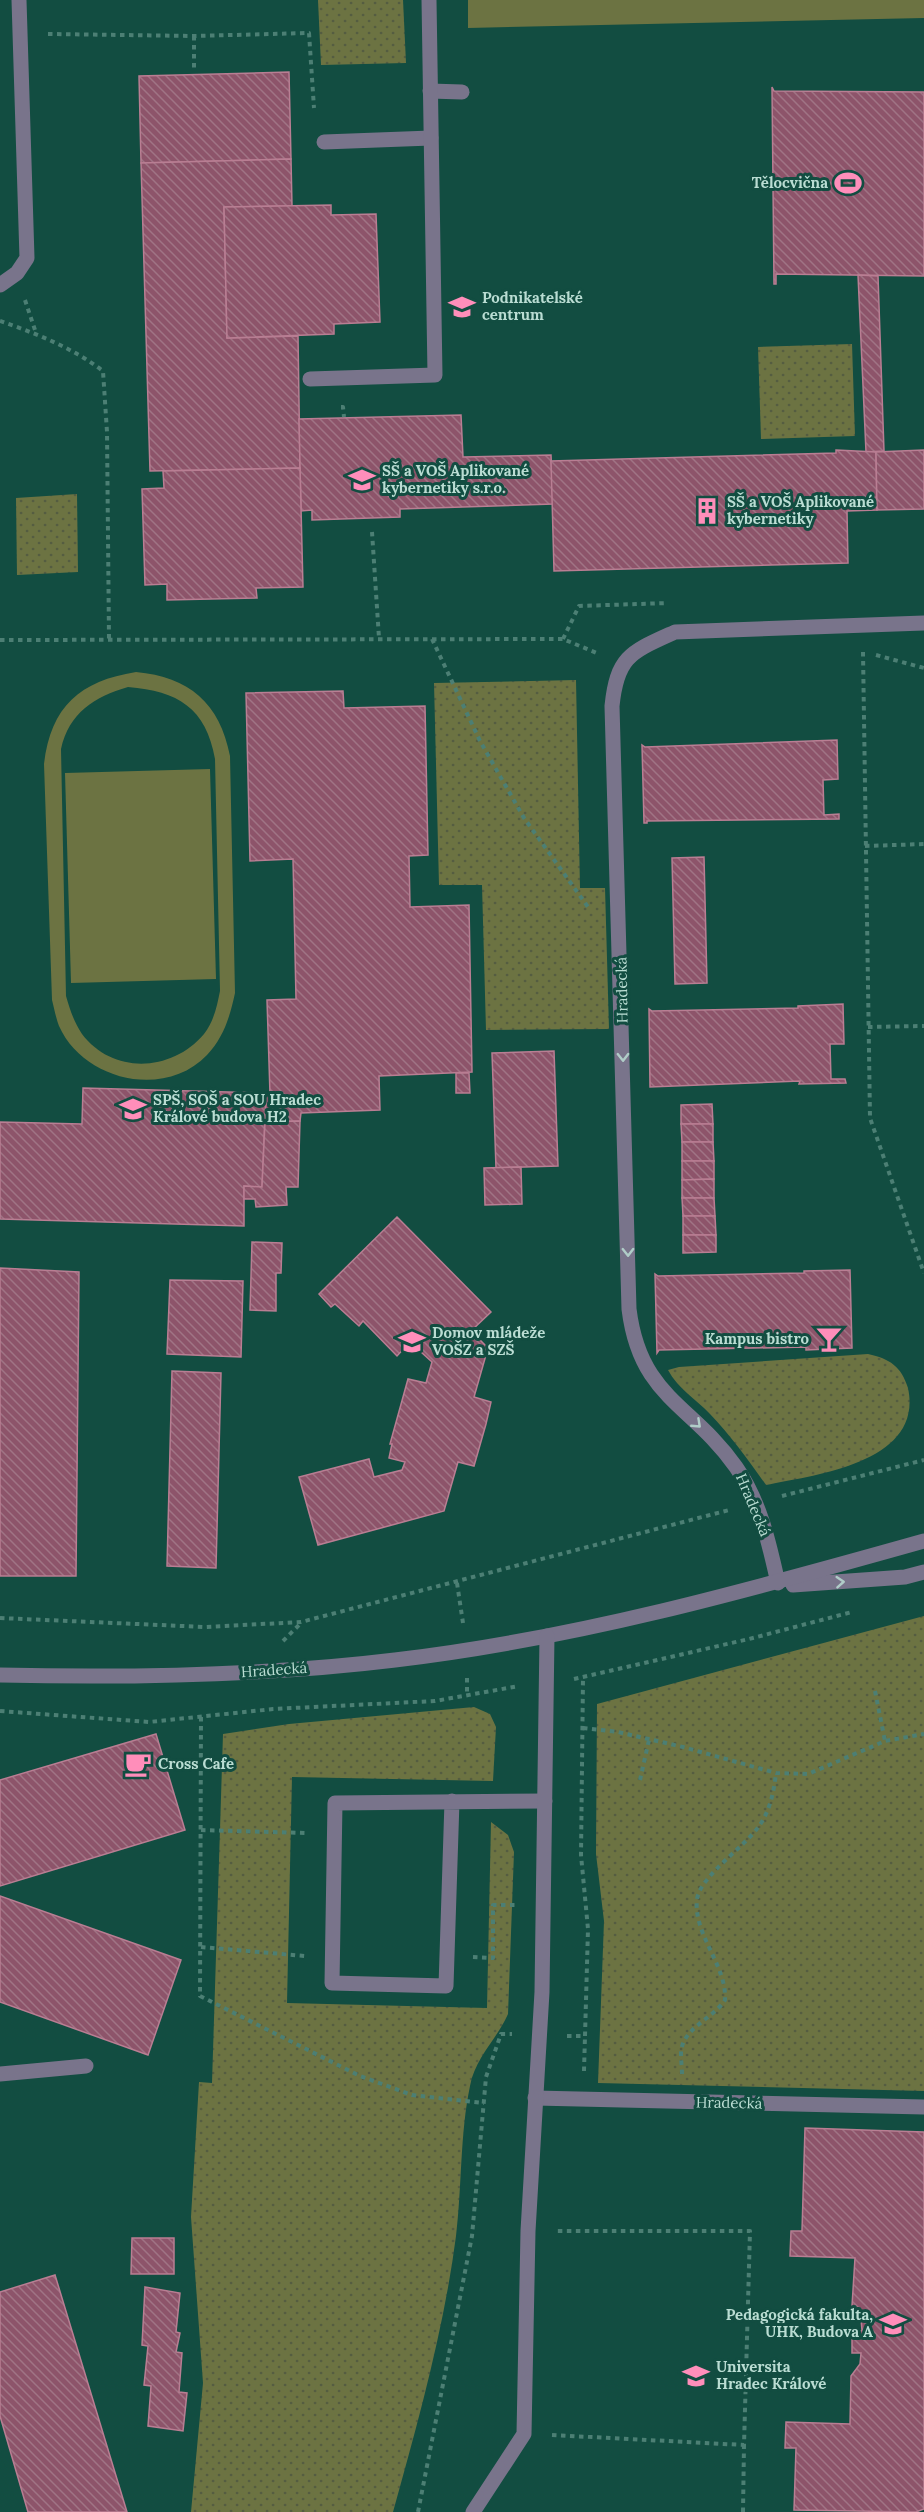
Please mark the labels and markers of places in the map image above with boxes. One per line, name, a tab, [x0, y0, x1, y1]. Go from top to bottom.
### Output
sports icon: Tělocvična	[833, 168, 863, 198]
place label: Tělocvična	[752, 173, 828, 192]
place label: Podnikatelské centrum	[482, 288, 583, 324]
school or university icon: Podnikatelské centrum	[447, 292, 477, 322]
place label: SŠ a VOŠ Aplikované kybernetiky s.r.o.	[382, 460, 529, 497]
school or university icon: SŠ a VOŠ Aplikované kybernetiky s.r.o.	[347, 465, 377, 495]
place label: SŠ a VOŠ Aplikované kybernetiky	[727, 491, 874, 528]
building icon: SŠ a VOŠ Aplikované kybernetiky	[692, 496, 722, 526]
place label: SPŠ, SOŠ a SOU Hradec Králové budova H2	[153, 1089, 321, 1126]
school or university icon: SPŠ, SOŠ a SOU Hradec Králové budova H2	[118, 1094, 148, 1124]
place label: Domov mládeže VOŠZ a SZŠ	[432, 1323, 545, 1359]
bar icon: Kampus bistro	[814, 1324, 844, 1354]
school or university icon: Domov mládeže VOŠZ a SZŠ	[397, 1327, 427, 1357]
place label: Kampus bistro	[705, 1329, 809, 1348]
cafe icon: Cross Cafe	[123, 1749, 153, 1779]
place label: Cross Cafe	[158, 1754, 234, 1773]
place label: Pedagogická fakulta, UHK, Budova A	[726, 2305, 873, 2341]
school or university icon: Pedagogická fakulta, UHK, Budova A	[878, 2309, 908, 2339]
place label: Universita Hradec Králové	[716, 2357, 826, 2393]
school or university icon: Universita Hradec Králové	[681, 2361, 711, 2391]

